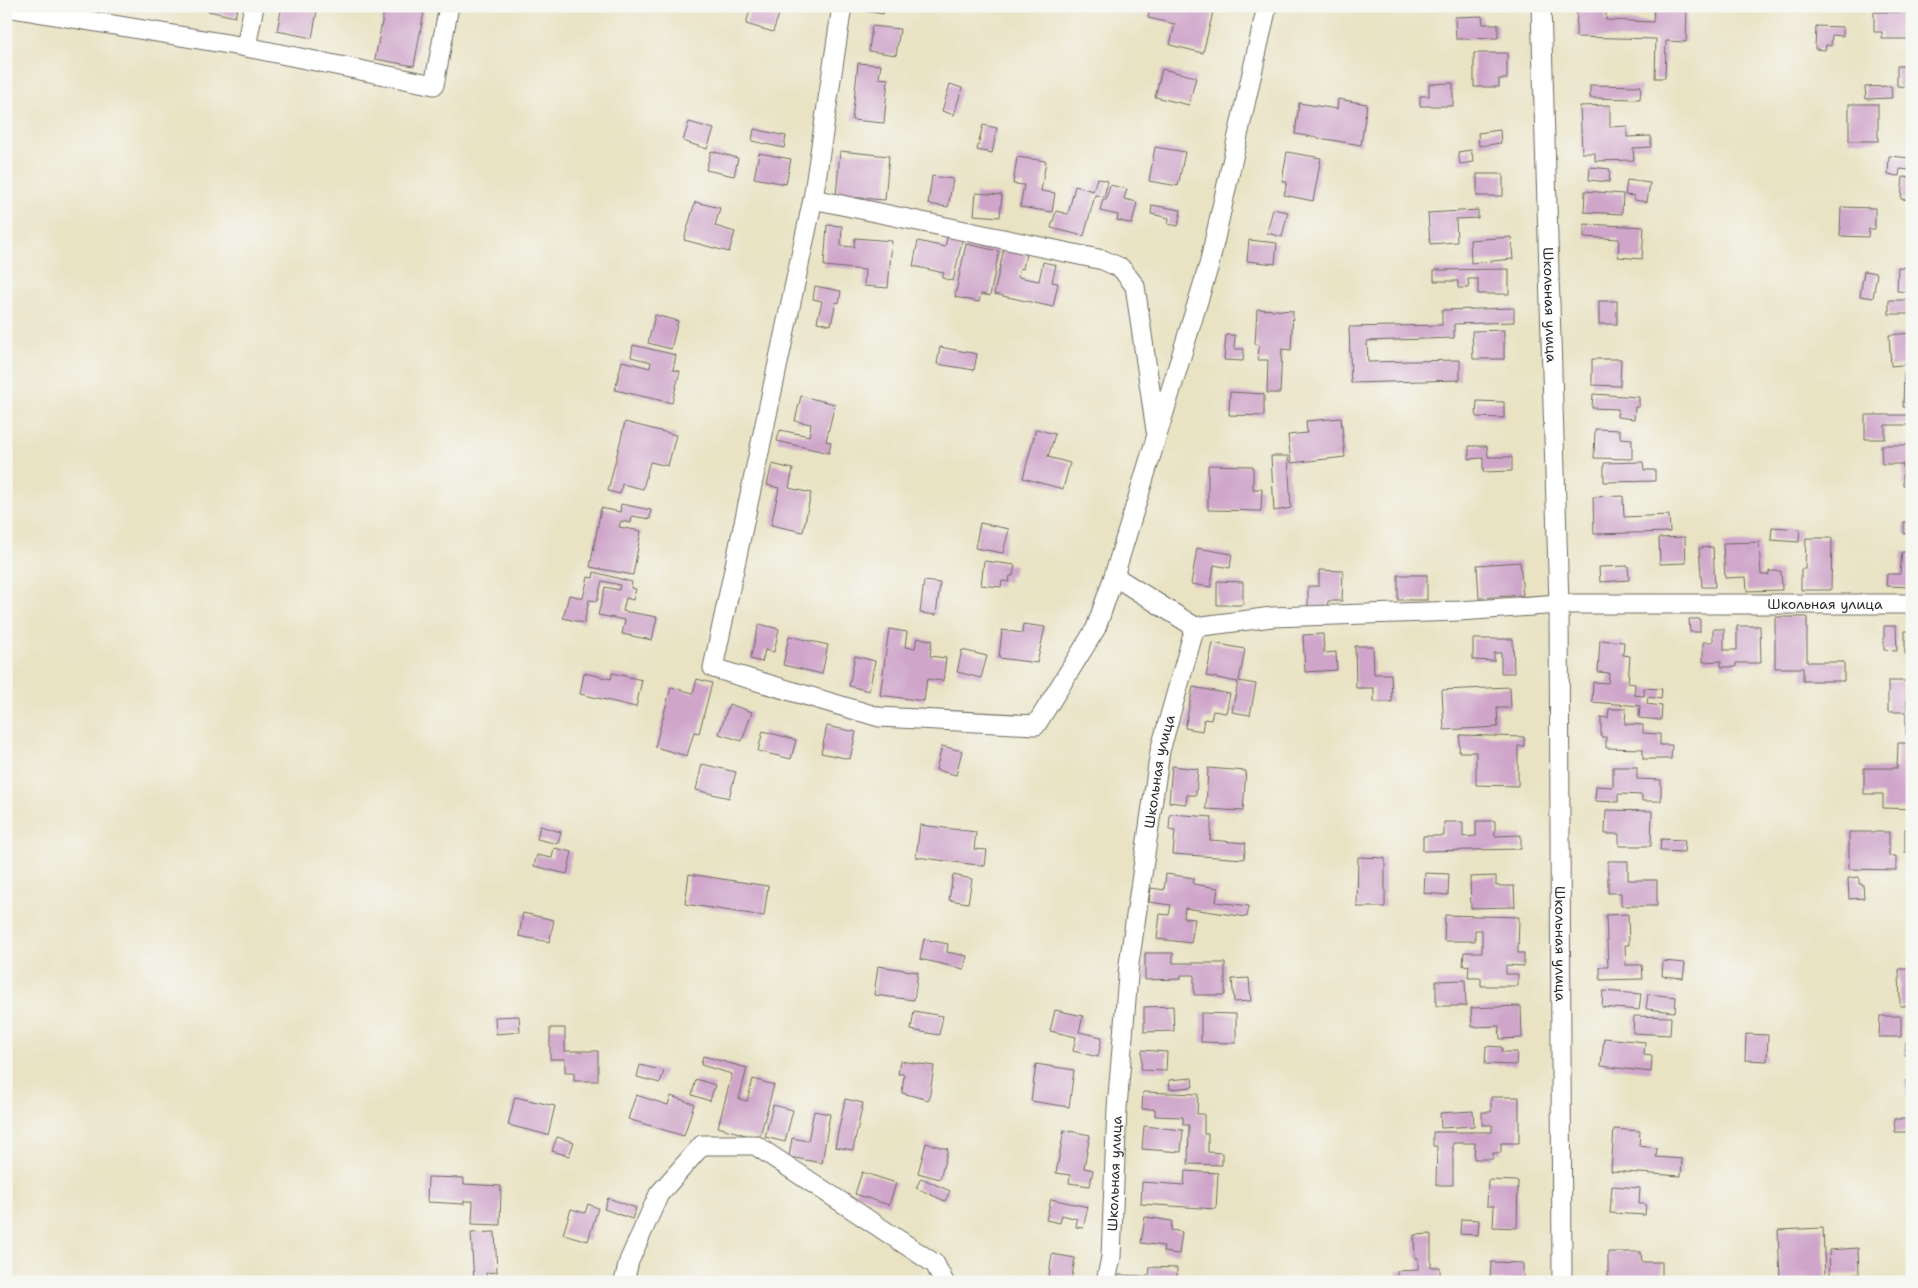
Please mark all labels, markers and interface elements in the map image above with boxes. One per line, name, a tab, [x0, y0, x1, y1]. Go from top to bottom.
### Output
street label: Школьная улица	[1539, 247, 1561, 363]
street label: Школьная улица	[1767, 595, 1883, 613]
street label: Школьная улица	[1140, 712, 1179, 830]
street label: Школьная улица	[1551, 886, 1570, 1002]
street label: Школьная улица	[1103, 1115, 1126, 1232]

